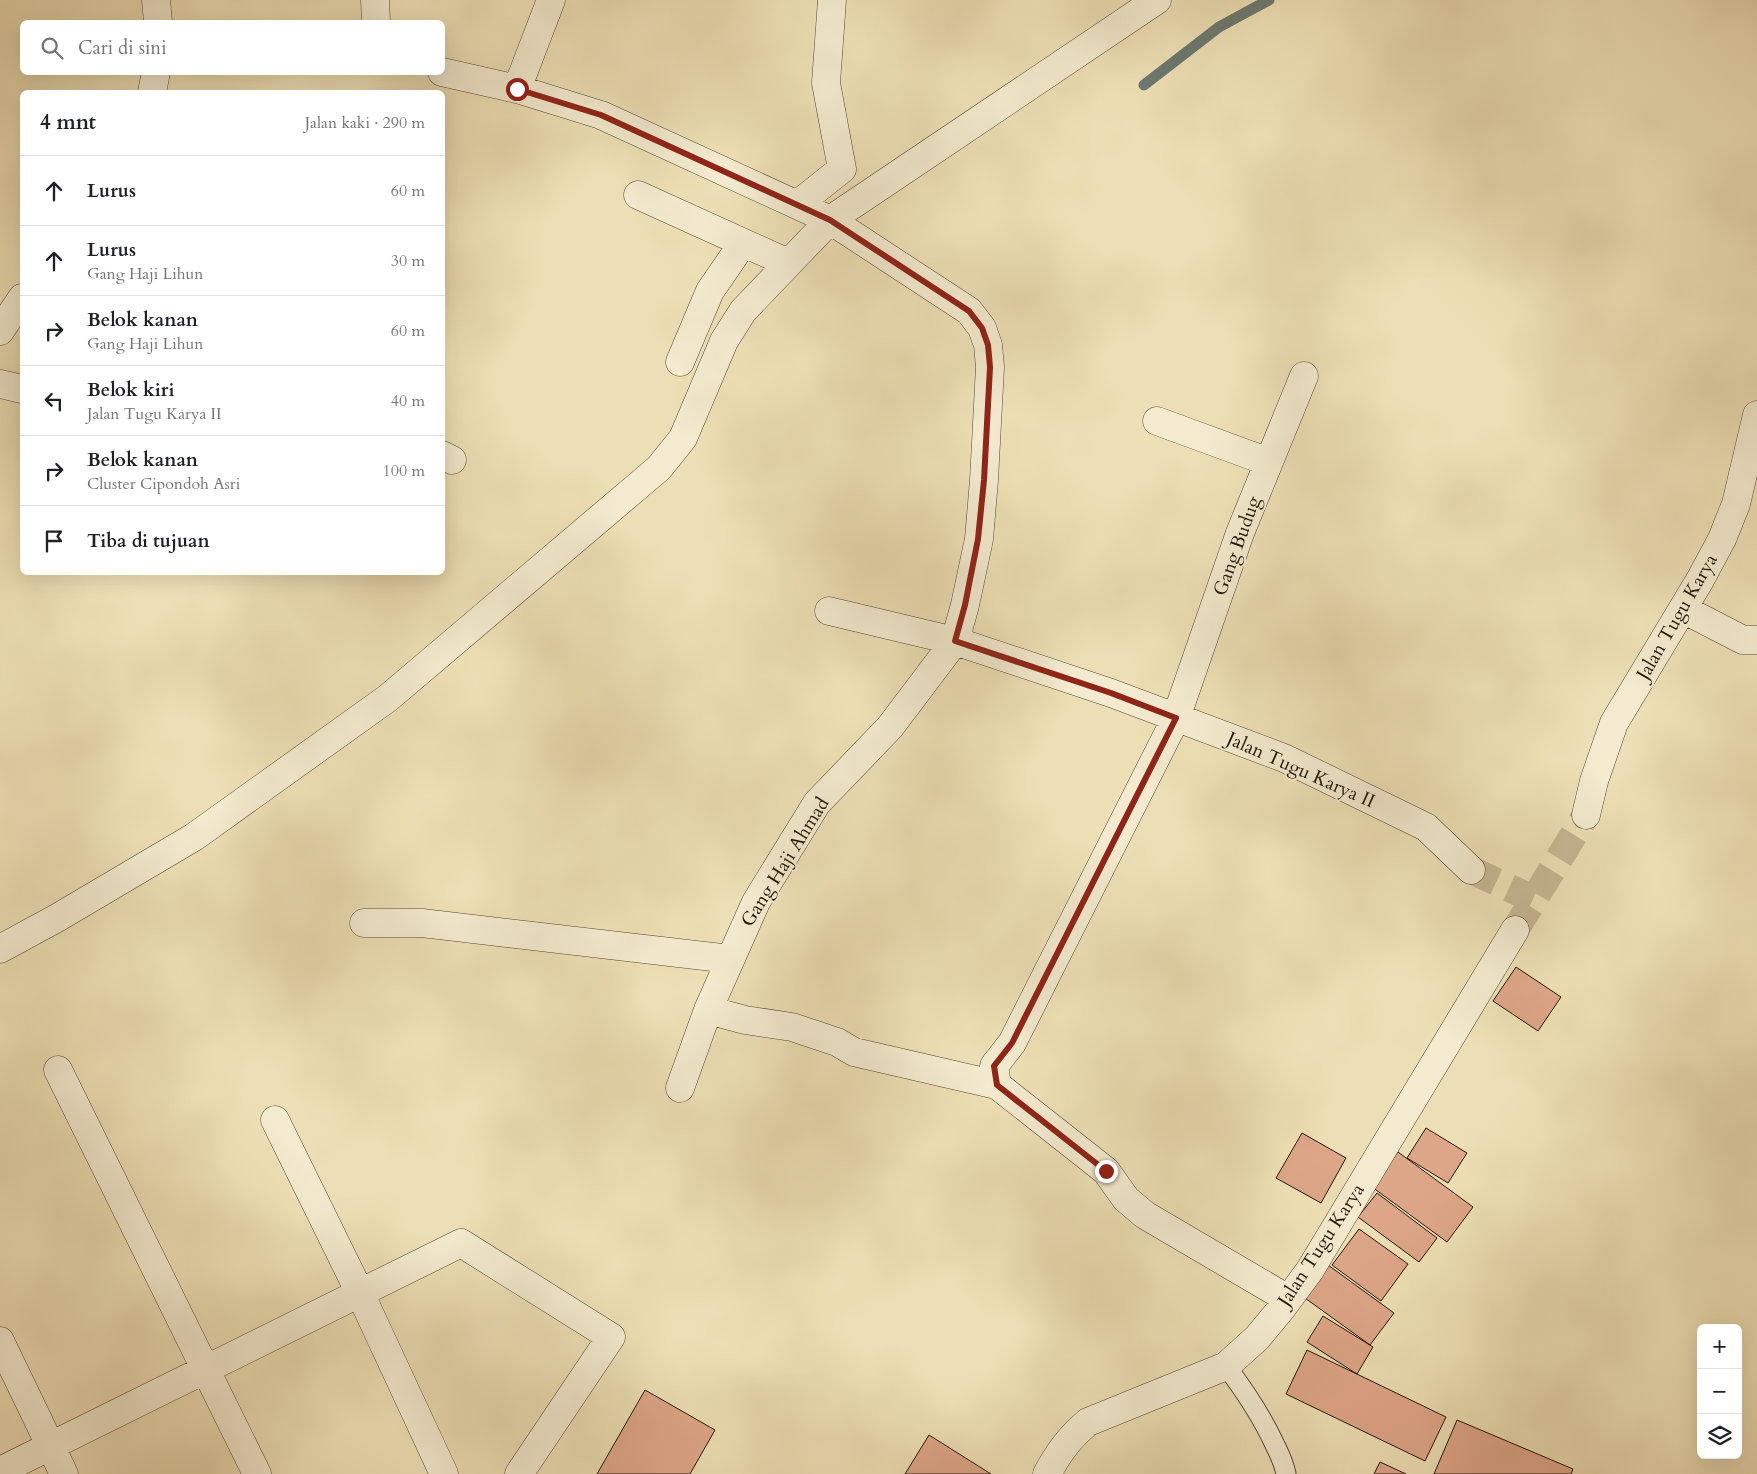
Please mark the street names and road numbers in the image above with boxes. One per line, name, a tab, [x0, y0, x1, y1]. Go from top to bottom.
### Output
street label: Gang Budug	[1207, 492, 1267, 599]
street label: Jalan Tugu Karya	[1629, 549, 1724, 687]
street label: Jalan Tugu Karya II	[1220, 724, 1379, 814]
street label: Gang Haji Ahmad	[735, 792, 835, 932]
street label: Jalan Tugu Karya	[1270, 1179, 1370, 1314]

